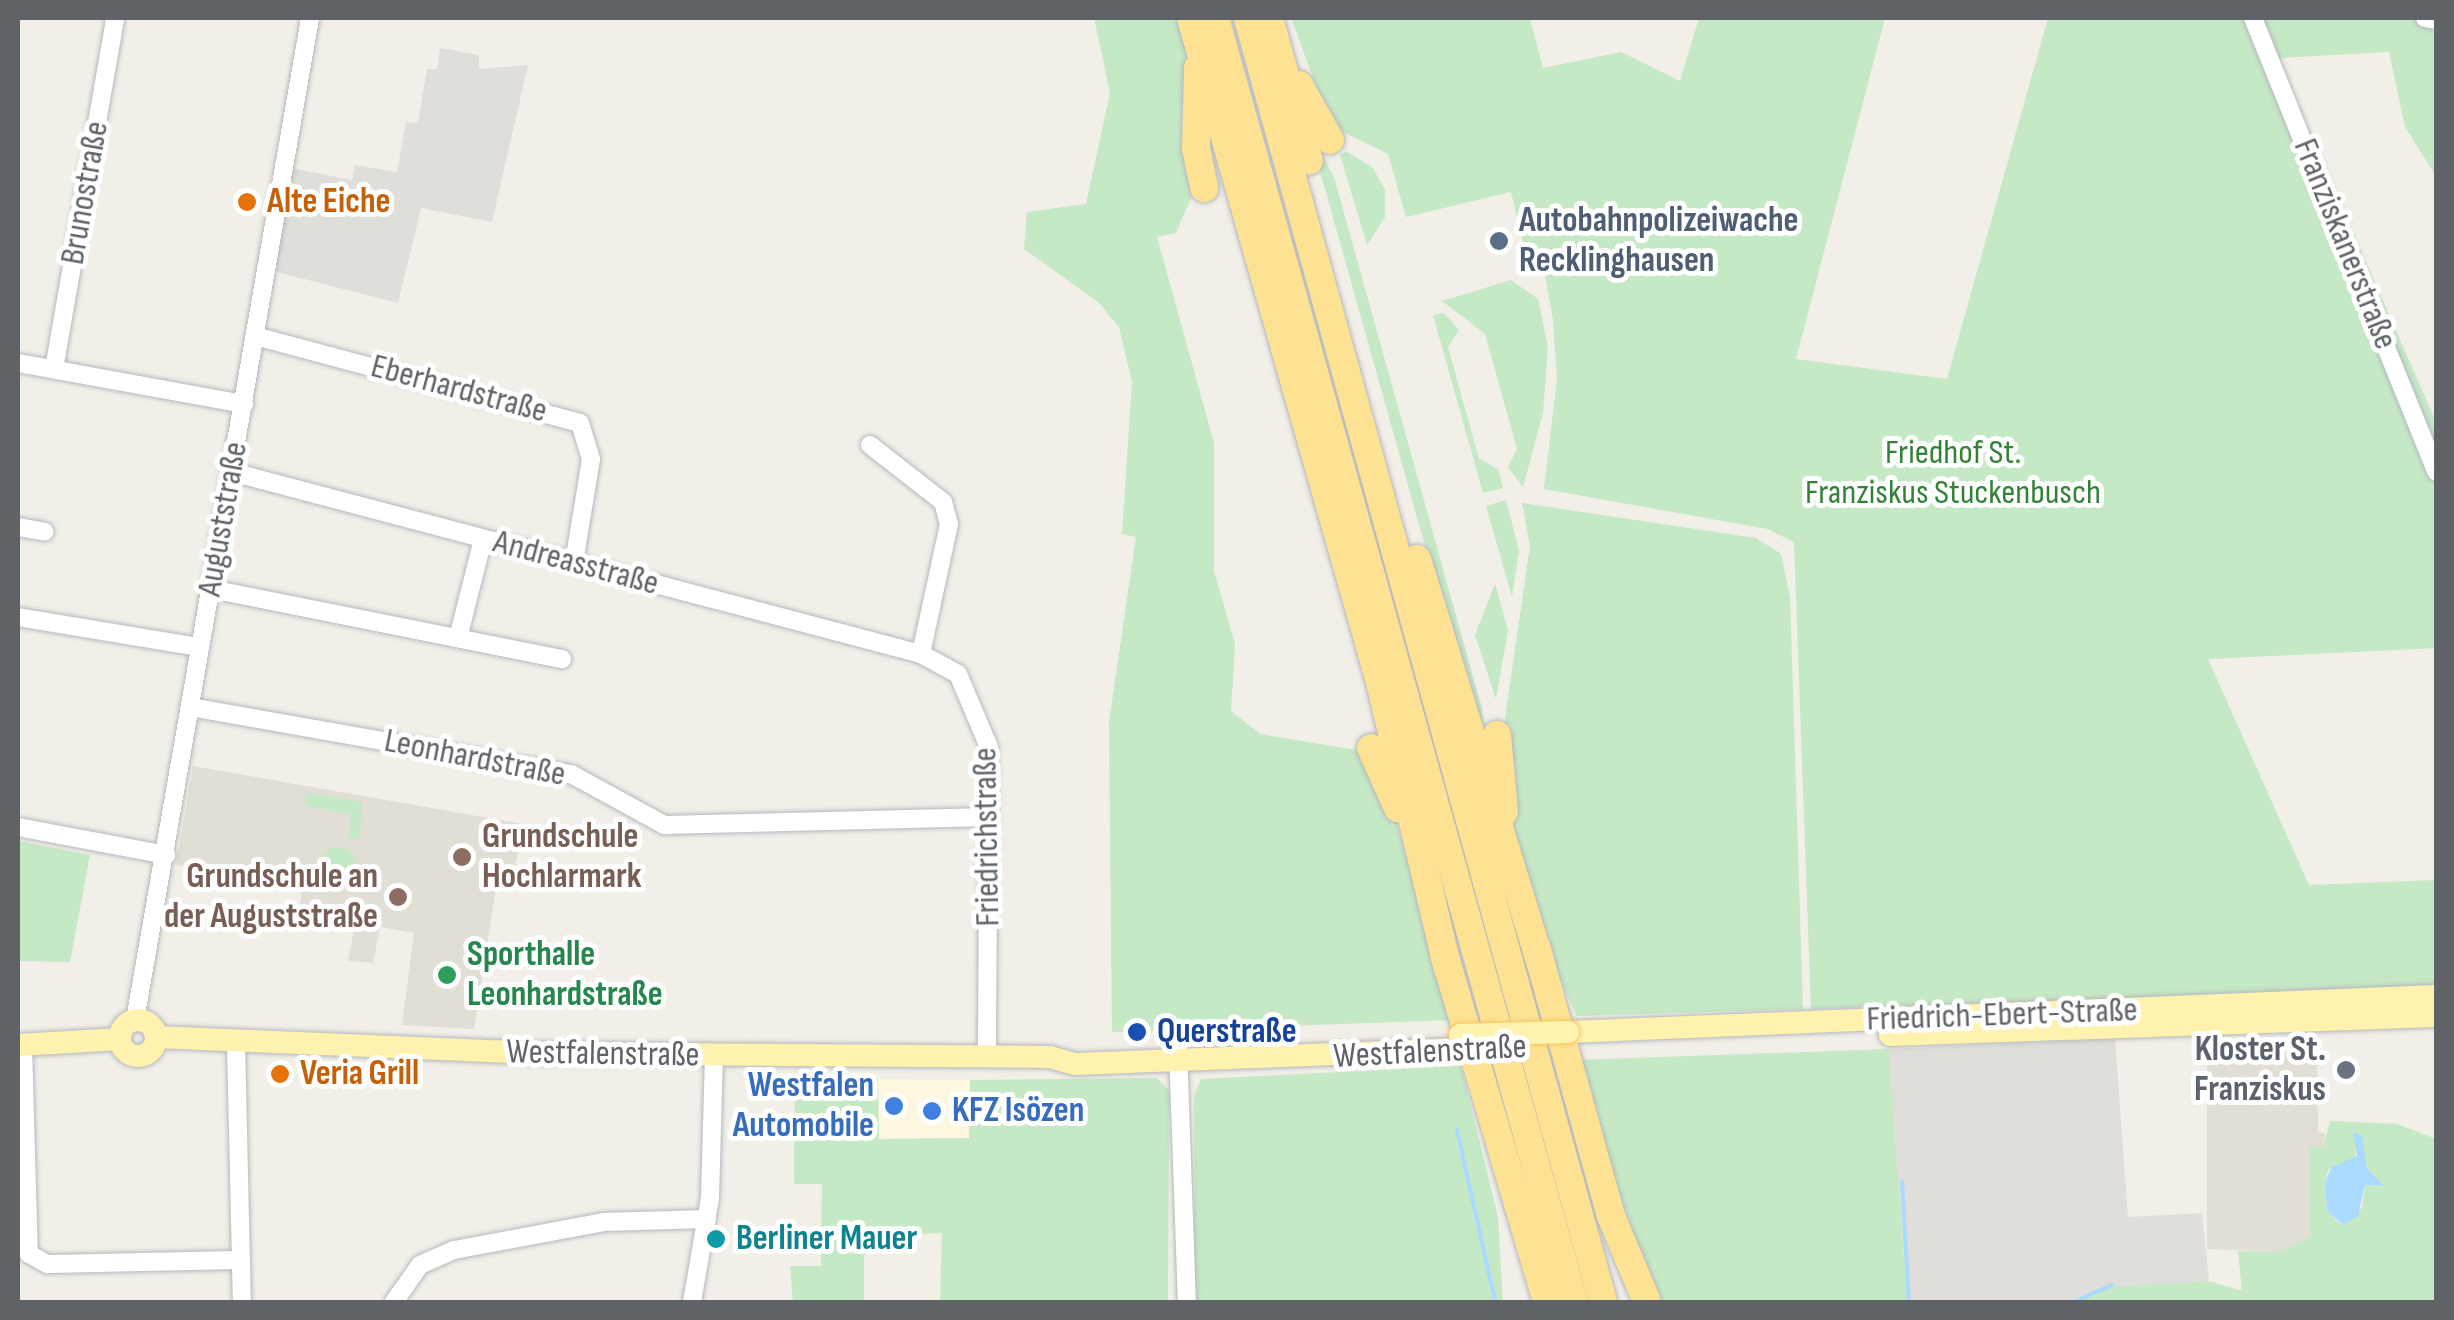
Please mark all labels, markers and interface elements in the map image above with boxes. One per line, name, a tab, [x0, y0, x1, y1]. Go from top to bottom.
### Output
street label: Brunostraße	[52, 118, 118, 268]
street label: Franziskanerstraße	[2284, 133, 2406, 355]
place label: Alte Eiche	[267, 181, 390, 223]
marker: Alte Eiche	[236, 191, 258, 213]
place label: Autobahnpolizeiwache Recklinghausen	[1519, 200, 1799, 282]
marker: Autobahnpolizeiwache Recklinghausen	[1488, 230, 1510, 252]
street label: Eberhardstraße	[366, 345, 552, 433]
park label: Friedhof St. Franziskus Stuckenbusch	[1805, 432, 2101, 514]
street label: Auguststraße	[189, 438, 257, 600]
street label: Andreasstraße	[489, 521, 663, 605]
street label: Leonhardstraße	[381, 720, 569, 796]
street label: Friedrichstraße	[964, 747, 1010, 927]
place label: Grundschule Hochlarmark	[482, 816, 642, 898]
marker: Grundschule Hochlarmark	[451, 846, 473, 868]
place label: Grundschule an der Auguststraße	[164, 856, 378, 938]
marker: Grundschule an der Auguststraße	[387, 886, 409, 908]
place label: Sporthalle Leonhardstraße	[467, 934, 663, 1016]
marker: Sporthalle Leonhardstraße	[436, 964, 458, 986]
street label: Friedrich-Ebert-Straße	[1866, 989, 2138, 1041]
place label: Querstraße	[1157, 1011, 1297, 1053]
marker: Querstraße	[1126, 1021, 1148, 1043]
street label: Westfalenstraße	[1332, 1026, 1528, 1078]
place label: Kloster St. Franziskus	[2194, 1029, 2326, 1111]
street label: Westfalenstraße	[506, 1031, 700, 1077]
place label: Veria Grill	[300, 1053, 419, 1095]
marker: Kloster St. Franziskus	[2335, 1059, 2357, 1081]
marker: Veria Grill	[269, 1063, 291, 1085]
place label: Westfalen Automobile	[733, 1065, 874, 1147]
place label: KFZ Isözen	[952, 1090, 1084, 1132]
marker: Westfalen Automobile	[883, 1095, 905, 1117]
marker: KFZ Isözen	[921, 1100, 943, 1122]
place label: Berliner Mauer	[736, 1218, 917, 1260]
marker: Berliner Mauer	[705, 1228, 727, 1250]

